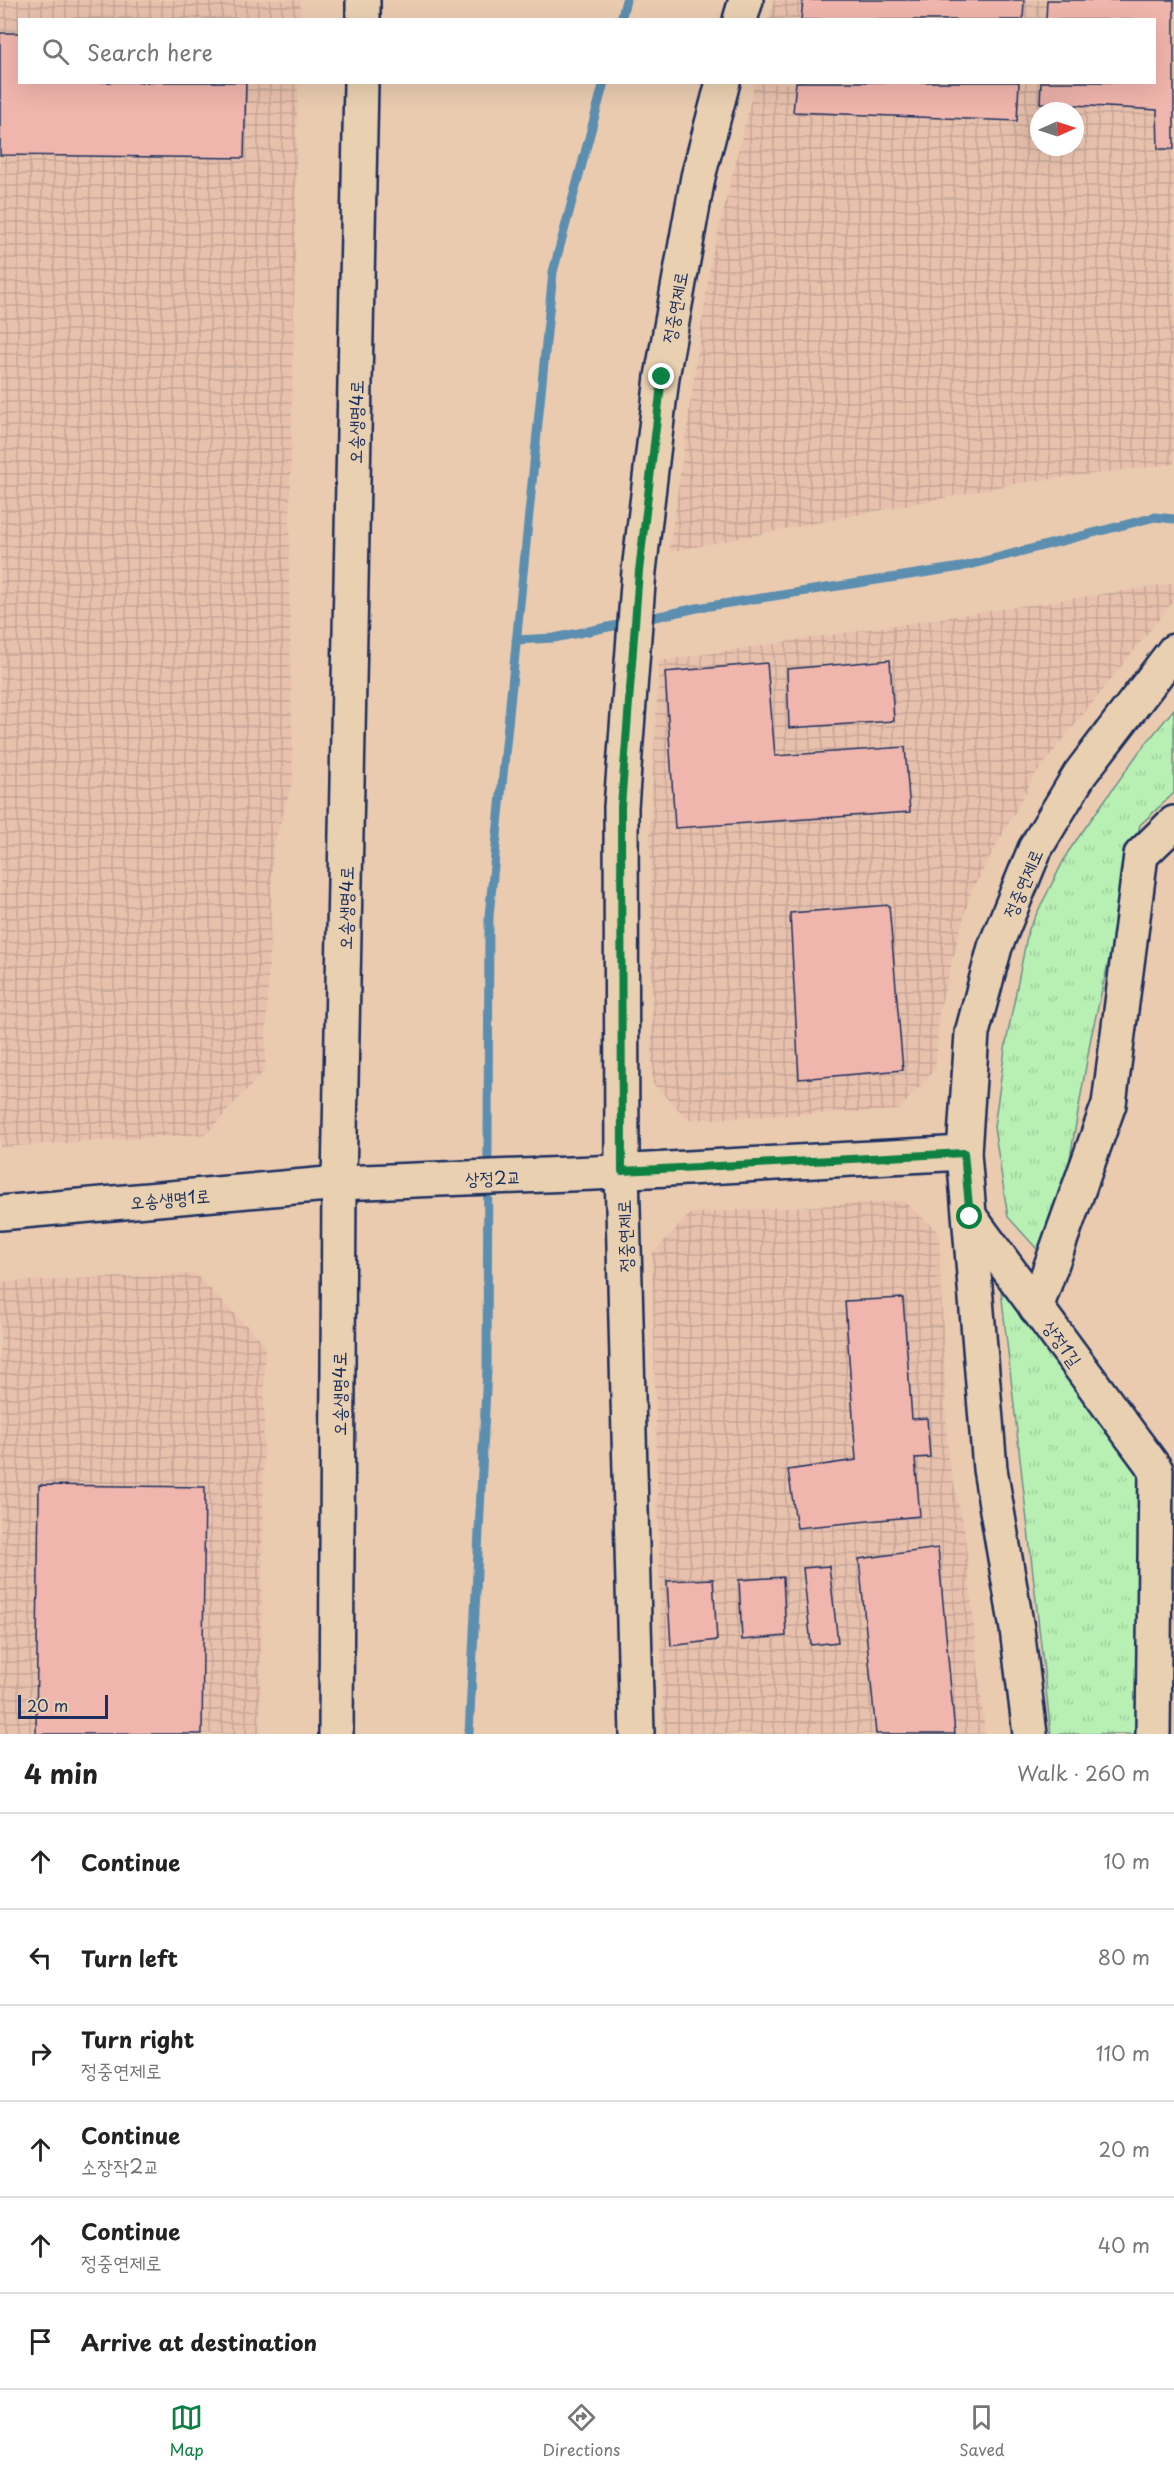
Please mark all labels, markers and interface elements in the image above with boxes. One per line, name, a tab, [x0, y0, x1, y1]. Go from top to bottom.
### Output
search box	[18, 18, 1156, 84]
icon: search	[39, 35, 72, 68]
text: Search here	[87, 35, 213, 68]
north arrow	[1030, 102, 1084, 156]
street label: 정중연제로	[654, 269, 694, 345]
route end	[648, 363, 674, 389]
street label: 오송생명4로	[341, 380, 369, 464]
street label: 정중연제로	[995, 844, 1049, 922]
street label: 오송생명4로	[331, 866, 359, 950]
street label: 상정2교	[464, 1163, 522, 1191]
street label: 오송생명1로	[129, 1181, 211, 1215]
street label: 정중연제로	[609, 1199, 639, 1273]
route start	[956, 1203, 982, 1229]
street label: 상정1길	[1037, 1314, 1089, 1372]
street label: 오송생명4로	[325, 1352, 352, 1436]
scale bar	[18, 1692, 108, 1720]
text: 20 m	[27, 1693, 68, 1717]
text: 4 min	[24, 1754, 98, 1793]
text: Walk · 260 m	[1017, 1758, 1150, 1788]
icon: ahead	[24, 1845, 57, 1878]
text: Continue	[81, 1845, 180, 1878]
text: 10 m	[1103, 1846, 1150, 1876]
icon: left	[24, 1941, 57, 1974]
text: Turn left	[81, 1941, 178, 1974]
text: 80 m	[1098, 1942, 1150, 1972]
text: Turn right	[81, 2022, 194, 2055]
icon: right	[24, 2037, 57, 2070]
text: 110 m	[1096, 2038, 1150, 2068]
text: 정중연제로	[81, 2055, 161, 2085]
text: Continue	[81, 2118, 180, 2151]
icon: ahead	[24, 2133, 57, 2166]
text: 20 m	[1098, 2134, 1150, 2164]
text: 소장작2교	[81, 2151, 160, 2181]
text: Continue	[81, 2214, 180, 2247]
icon: ahead	[24, 2229, 57, 2262]
text: 40 m	[1098, 2230, 1150, 2260]
text: 정중연제로	[81, 2247, 161, 2277]
icon: arrive	[24, 2325, 57, 2358]
text: Arrive at destination	[81, 2325, 317, 2358]
tab: Map	[169, 2401, 204, 2461]
tab: Directions	[542, 2401, 620, 2461]
tab: Saved	[959, 2401, 1005, 2461]

